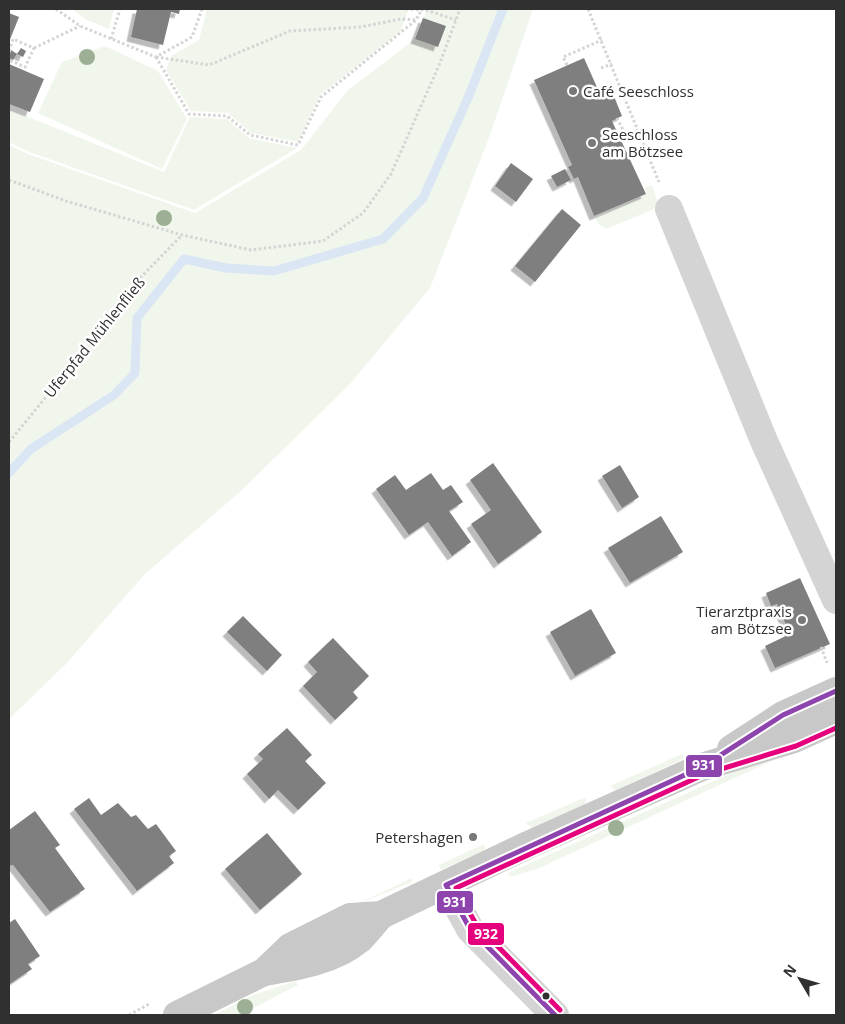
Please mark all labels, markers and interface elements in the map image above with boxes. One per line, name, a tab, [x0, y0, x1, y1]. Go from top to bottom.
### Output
place label: Café Seeschloss	[583, 81, 694, 101]
marker: Café Seeschloss	[567, 85, 579, 97]
place label: Seeschloss am Bötzsee	[602, 124, 683, 161]
marker: Seeschloss am Bötzsee	[586, 137, 598, 149]
street label: Uferpfad Mühlenfließ	[39, 272, 149, 402]
place label: Tierarztpraxis am Bötzsee	[696, 601, 792, 638]
marker: Tierarztpraxis am Bötzsee	[796, 614, 808, 626]
line badge: 931	[685, 754, 723, 778]
text: 931	[692, 755, 716, 774]
place label: Petershagen	[375, 827, 463, 847]
marker: Petershagen	[467, 831, 479, 843]
line badge: 931	[436, 890, 474, 914]
text: 931	[443, 892, 467, 911]
line badge: 932	[467, 922, 505, 946]
text: 932	[474, 924, 498, 943]
north arrow	[775, 954, 825, 1004]
text: N	[778, 960, 800, 981]
unlabelled marker	[541, 991, 551, 1001]

